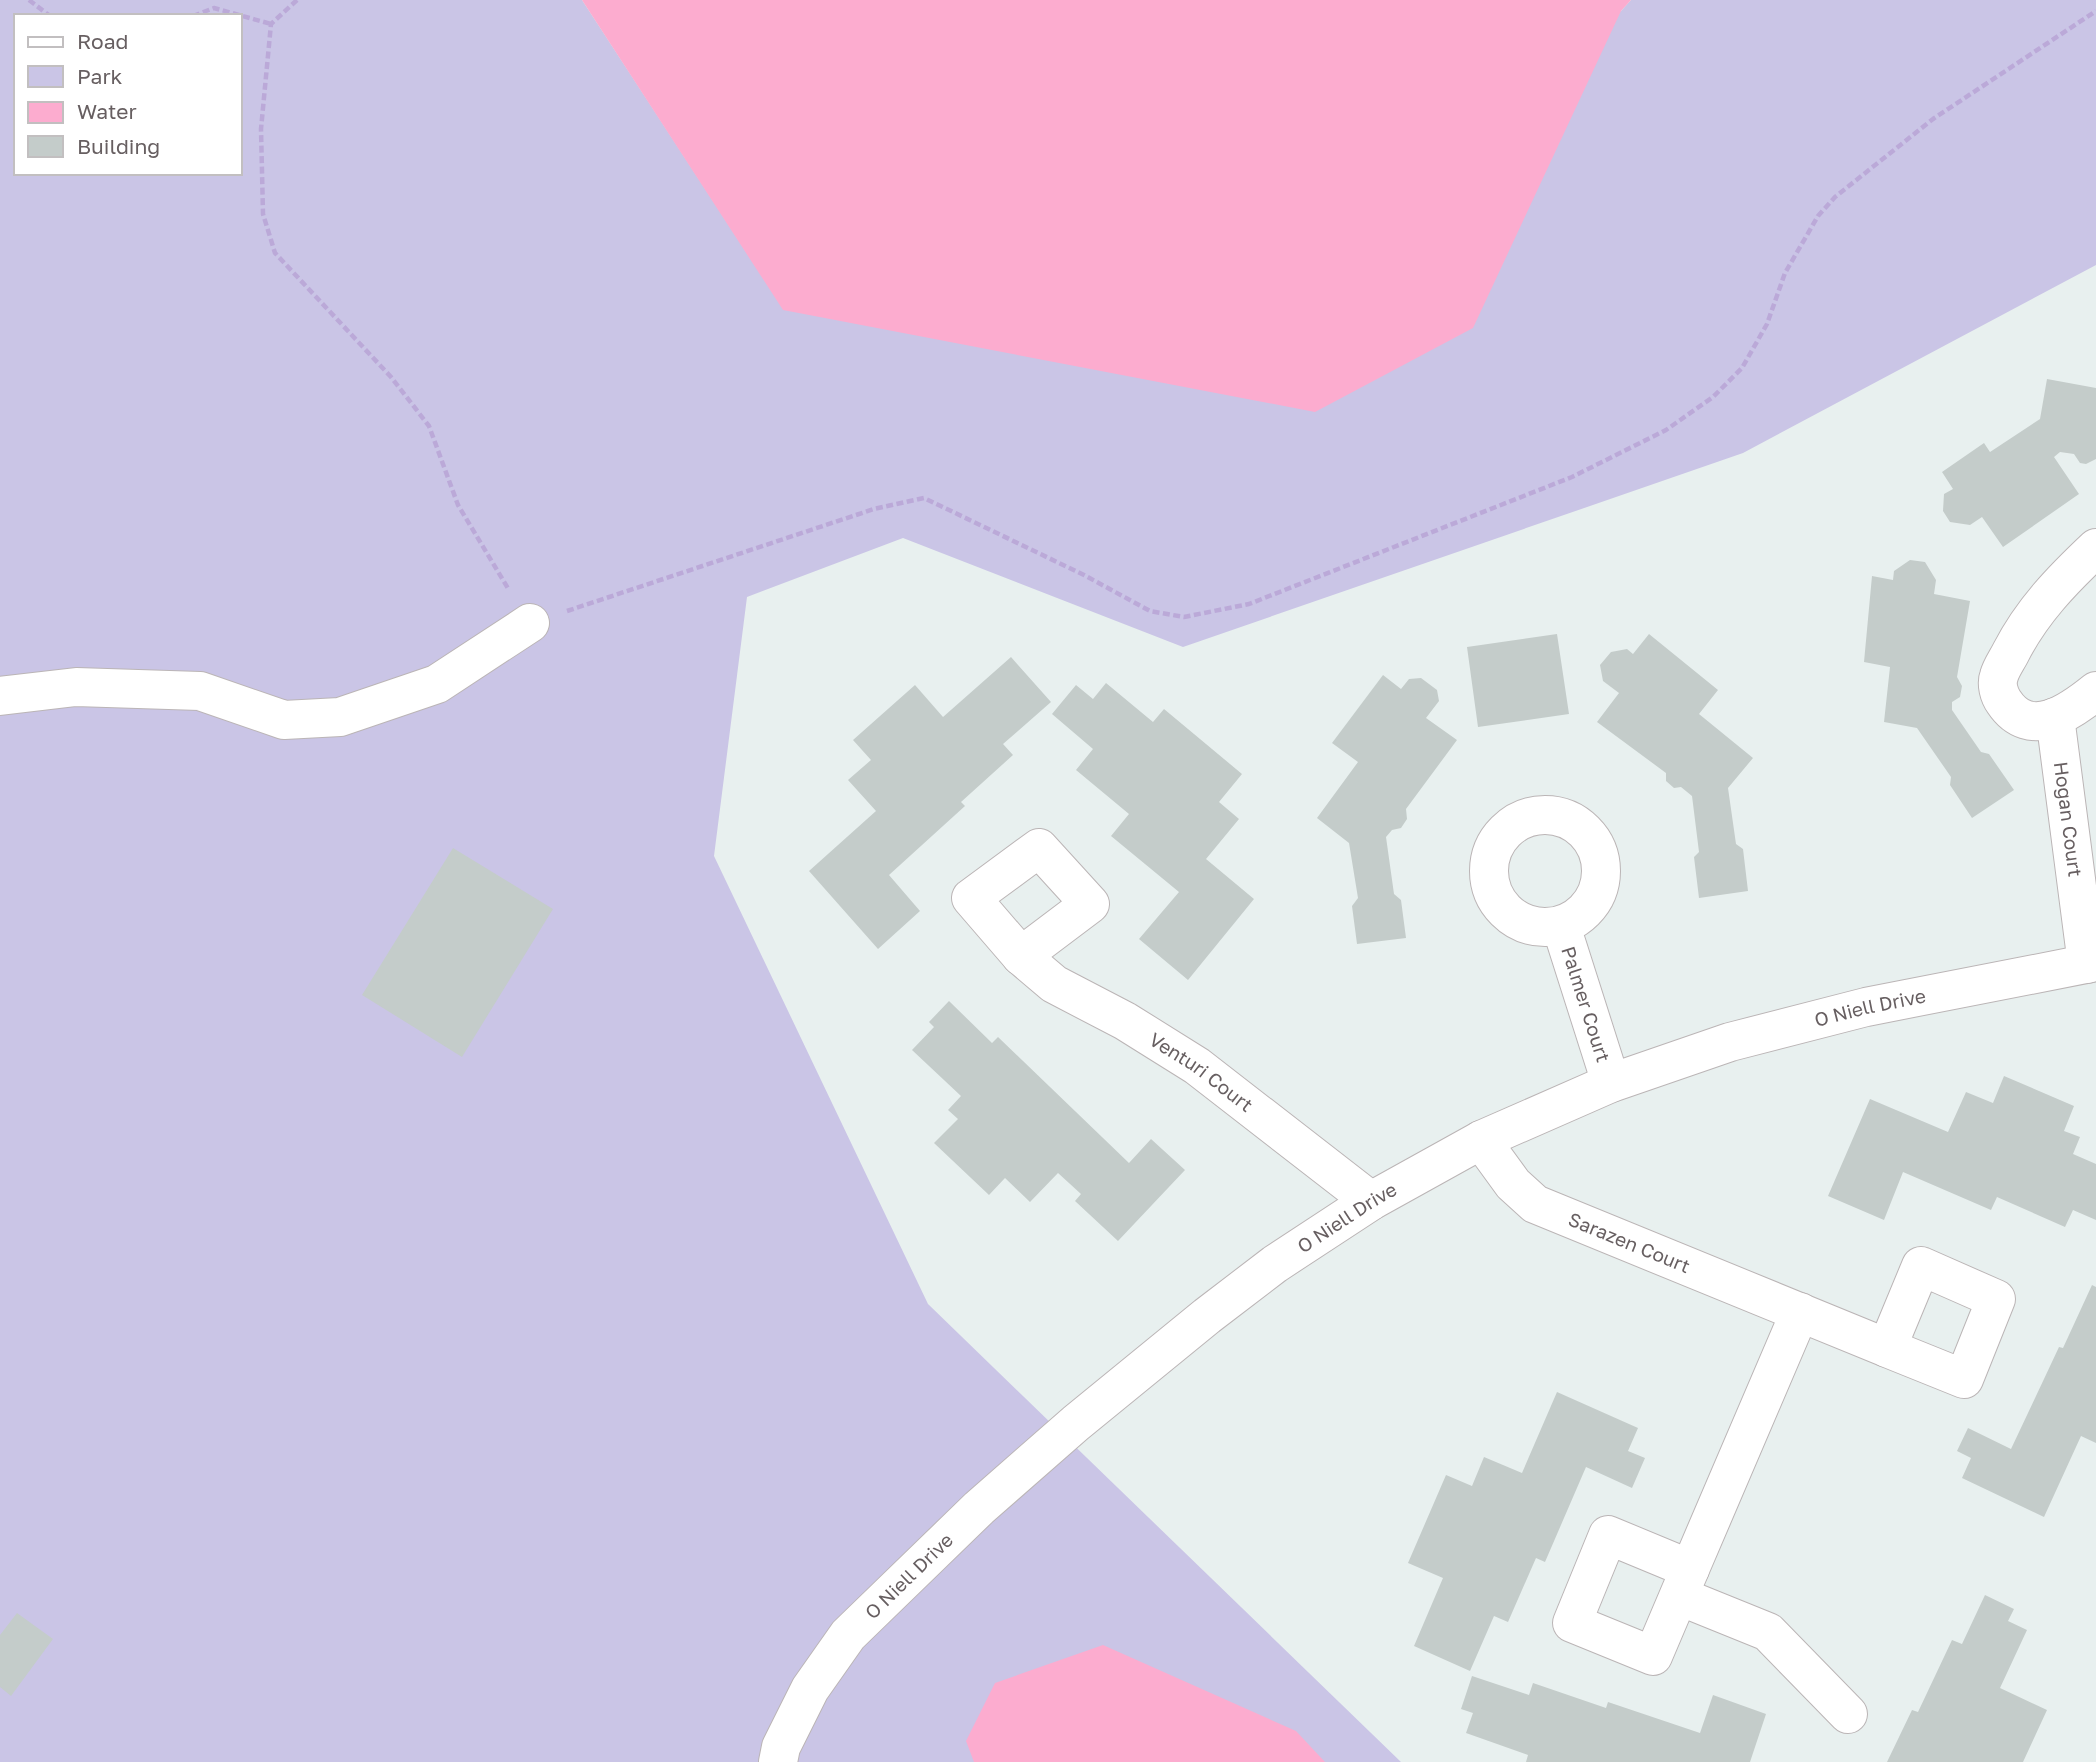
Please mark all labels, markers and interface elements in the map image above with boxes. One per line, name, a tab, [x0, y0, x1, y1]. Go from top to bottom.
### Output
legend	[14, 14, 242, 175]
text: Road	[77, 28, 128, 54]
text: Park	[77, 63, 123, 89]
text: Water	[77, 98, 137, 124]
text: Building	[77, 133, 160, 159]
street label: Hogan Court	[2050, 760, 2088, 878]
street label: Palmer Court	[1557, 943, 1616, 1065]
street label: O Niell Drive	[1812, 984, 1928, 1031]
street label: Venturi Court	[1145, 1027, 1258, 1116]
street label: O Niell Drive	[1293, 1177, 1400, 1257]
street label: Sarazen Court	[1565, 1207, 1694, 1277]
street label: O Niell Drive	[860, 1528, 957, 1623]

